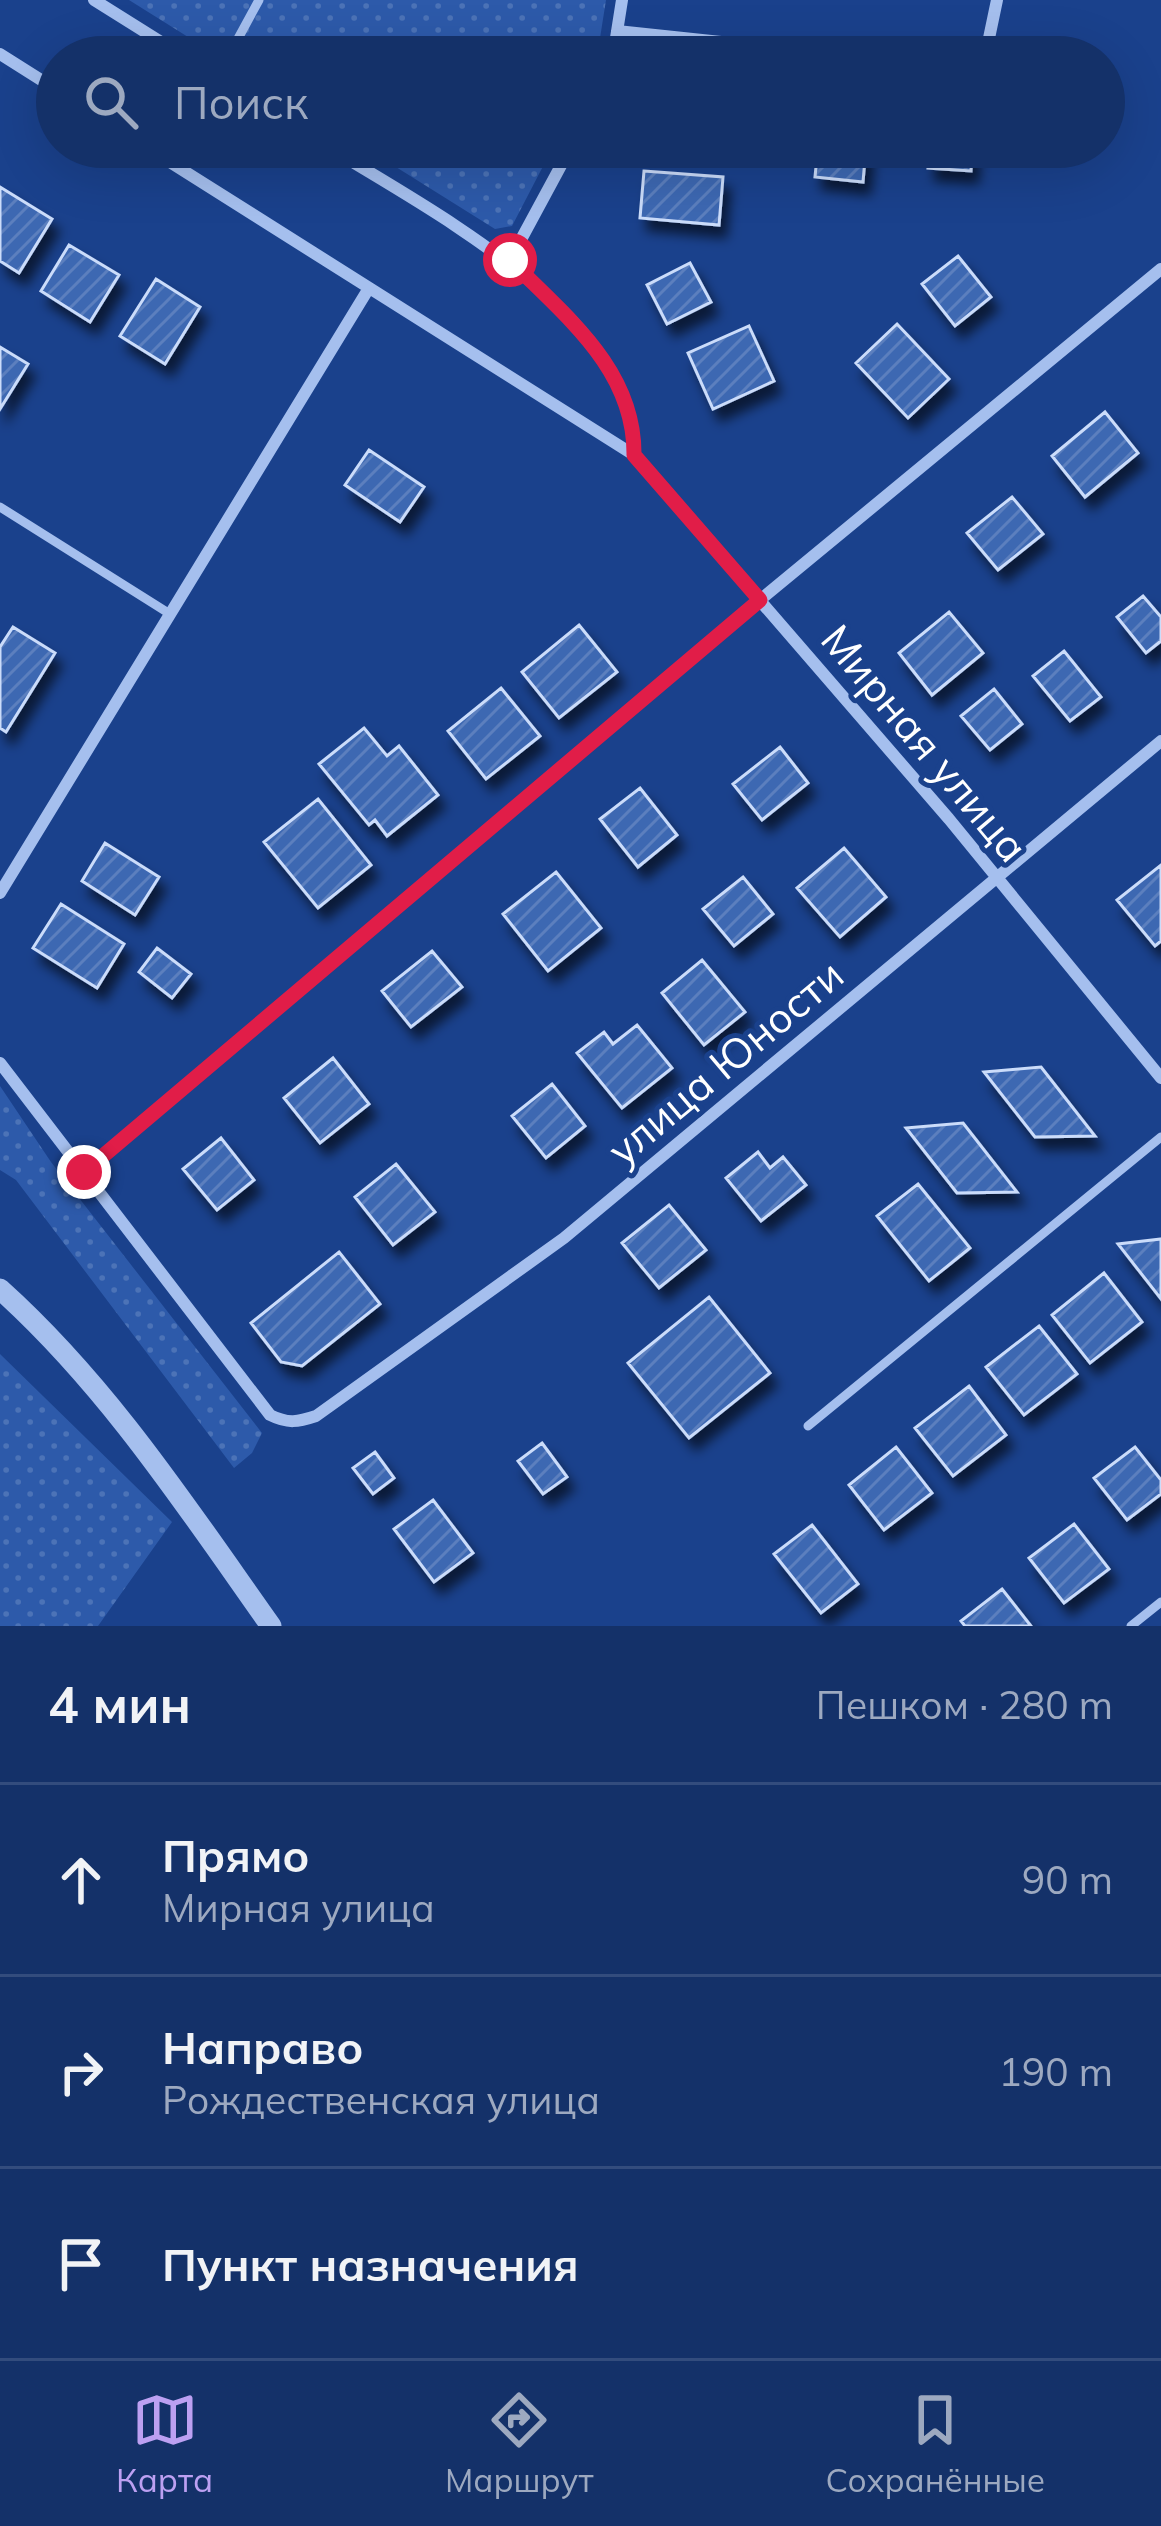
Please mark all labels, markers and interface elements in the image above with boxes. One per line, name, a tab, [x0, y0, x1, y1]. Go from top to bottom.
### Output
search box	[36, 36, 1125, 168]
icon: search	[78, 69, 144, 135]
text: Поиск	[174, 74, 308, 130]
route start	[483, 233, 537, 287]
street label: Мирная улица	[810, 613, 1040, 873]
street label: улица Юности	[596, 948, 854, 1176]
route end	[57, 1145, 111, 1199]
text: 4 мин	[48, 1672, 191, 1736]
text: Пешком · 280 m	[816, 1680, 1113, 1729]
text: Прямо	[162, 1827, 310, 1883]
icon: ahead	[48, 1847, 114, 1913]
text: 90 m	[1022, 1855, 1113, 1904]
text: Мирная улица	[162, 1883, 435, 1932]
text: Направо	[162, 2019, 363, 2075]
icon: right	[48, 2039, 114, 2105]
text: 190 m	[998, 2047, 1113, 2096]
text: Рождественская улица	[162, 2075, 600, 2124]
icon: arrive	[48, 2231, 114, 2297]
text: Пункт назначения	[162, 2236, 579, 2292]
tab: Карта	[116, 2387, 213, 2500]
tab: Маршрут	[445, 2387, 593, 2500]
tab: Сохранённые	[825, 2387, 1045, 2500]

